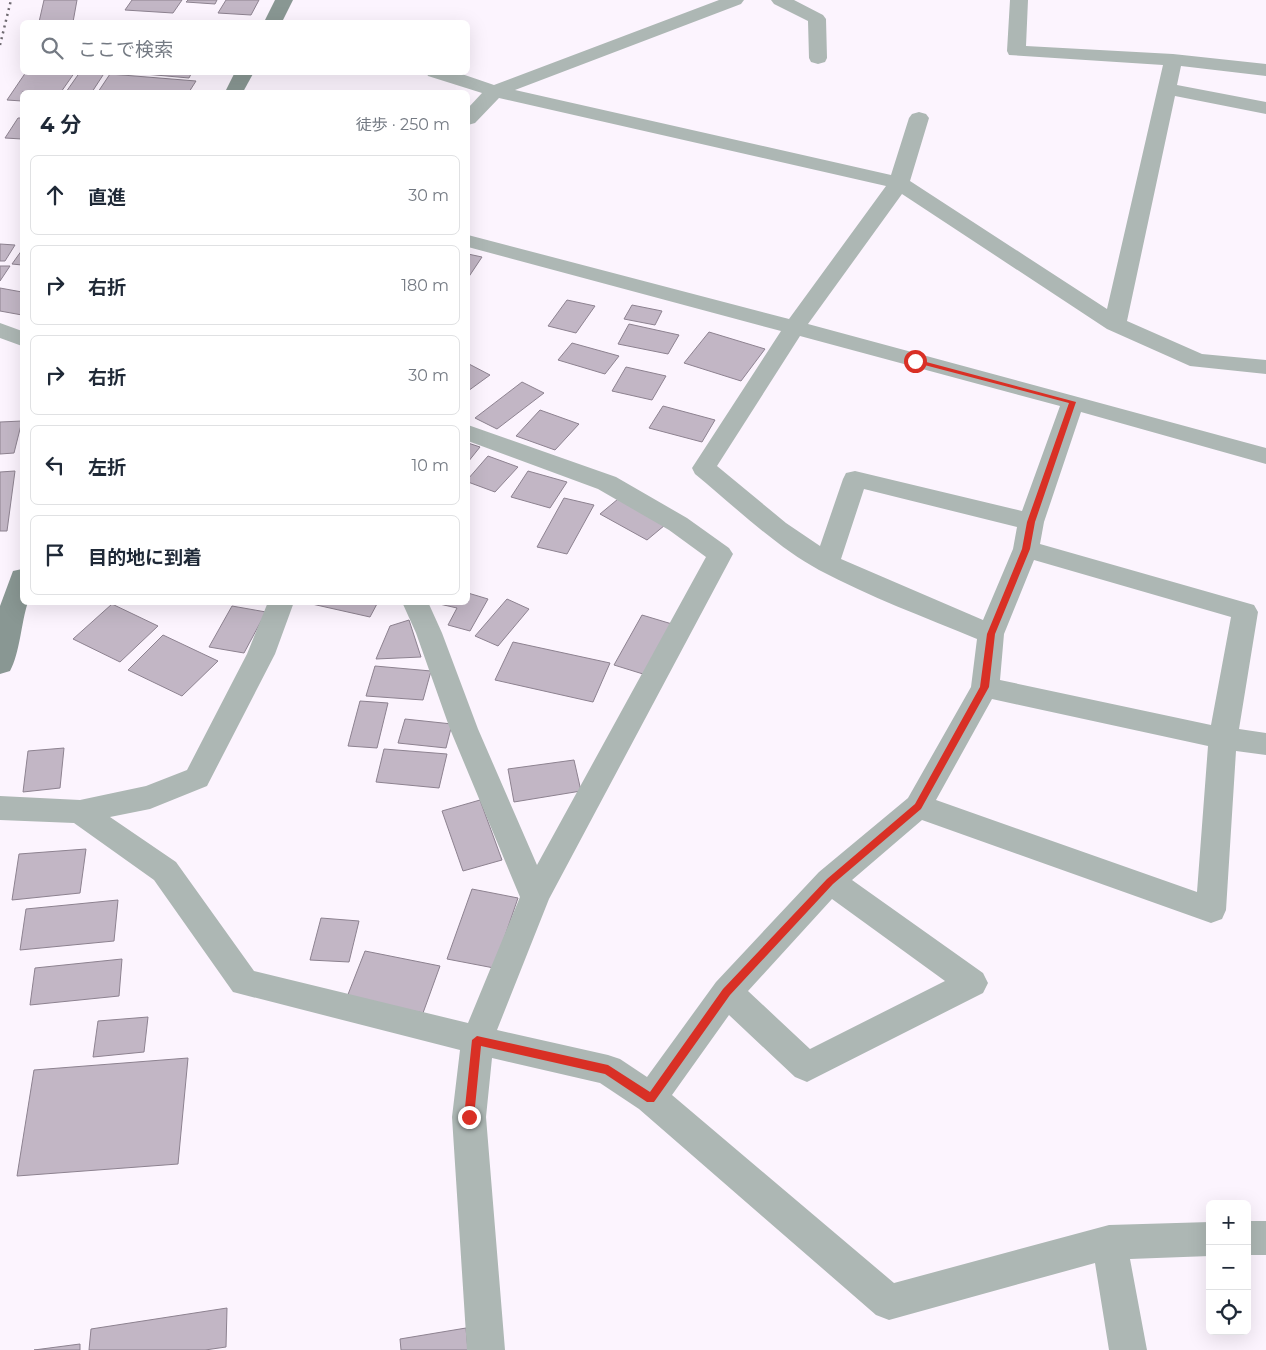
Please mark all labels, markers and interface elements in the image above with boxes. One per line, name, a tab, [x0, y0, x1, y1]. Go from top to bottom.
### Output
search box	[20, 20, 470, 75]
icon: search	[38, 34, 66, 62]
text: ここで検索	[78, 38, 173, 61]
text: 4 分	[40, 112, 81, 137]
text: 徒歩 · 250 m	[356, 115, 450, 134]
icon: ahead	[41, 181, 69, 209]
text: 直進	[88, 186, 126, 209]
text: 30 m	[408, 186, 449, 205]
icon: right	[41, 271, 69, 299]
text: 右折	[88, 276, 126, 299]
text: 180 m	[401, 276, 449, 295]
route start	[904, 350, 927, 373]
icon: right	[41, 361, 69, 389]
text: 右折	[88, 366, 126, 389]
text: 30 m	[408, 366, 449, 385]
icon: left	[41, 451, 69, 479]
text: 左折	[88, 456, 126, 479]
text: 10 m	[411, 456, 449, 475]
icon: arrive	[41, 541, 69, 569]
text: 目的地に到着	[88, 546, 202, 569]
route end	[458, 1106, 481, 1129]
map controls	[1206, 1200, 1251, 1335]
button: +	[1206, 1200, 1251, 1245]
button: −	[1206, 1245, 1251, 1290]
button: locate	[1206, 1290, 1251, 1335]

